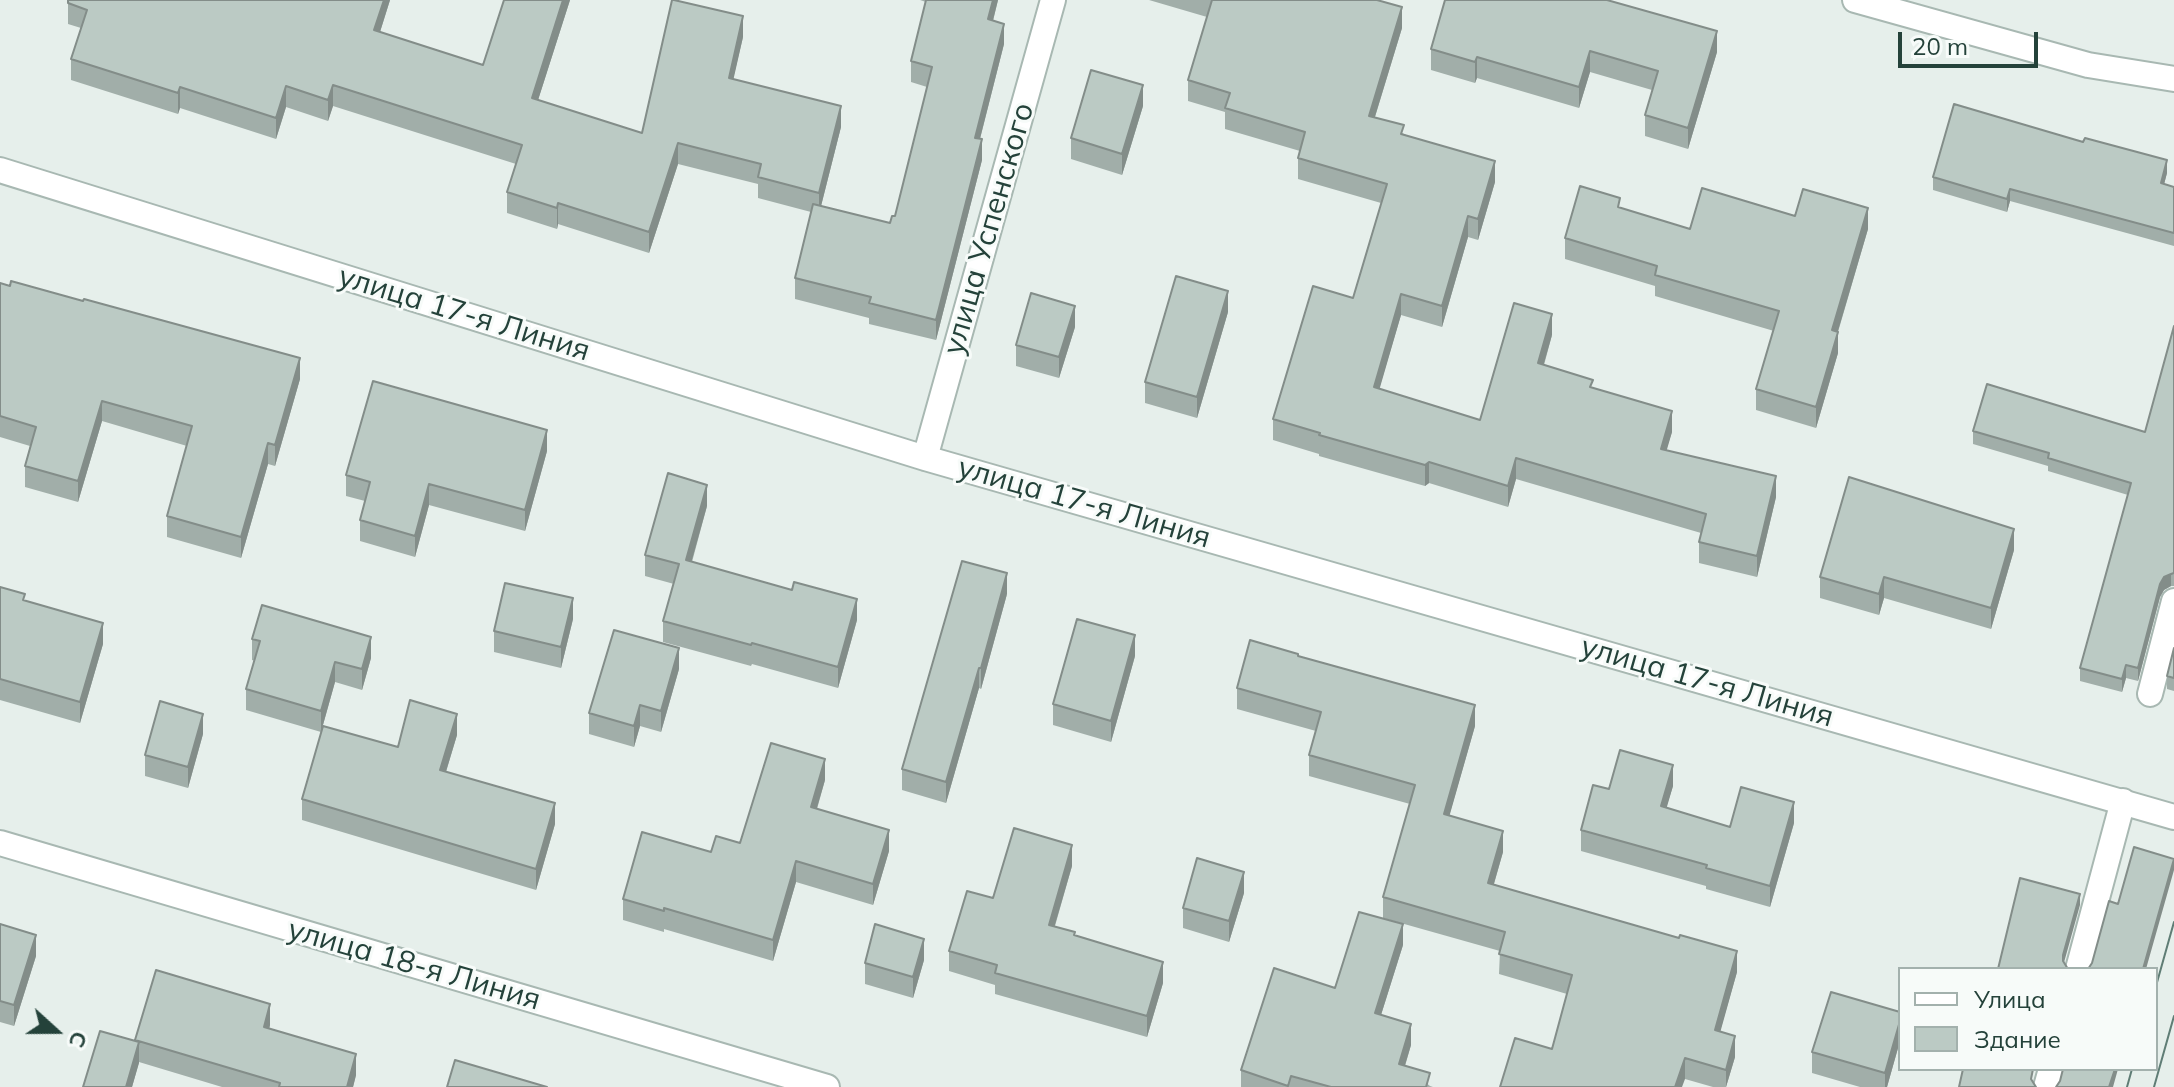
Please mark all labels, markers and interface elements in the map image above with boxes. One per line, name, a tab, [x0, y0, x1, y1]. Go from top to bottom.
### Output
scale bar	[1902, 16, 2042, 66]
text: 20 m	[1912, 31, 1968, 61]
street label: улица Успенского	[936, 99, 1042, 359]
street label: улица 17-я Линия	[334, 259, 594, 369]
street label: улица 17-я Линия	[953, 450, 1215, 556]
street label: улица 17-я Линия	[1576, 629, 1838, 735]
street label: улица 18-я Линия	[283, 912, 545, 1018]
legend	[1898, 967, 2158, 1071]
text: Улица	[1974, 984, 2046, 1014]
north arrow	[16, 991, 96, 1071]
text: Здание	[1974, 1024, 2061, 1054]
text: С	[63, 1028, 94, 1052]

